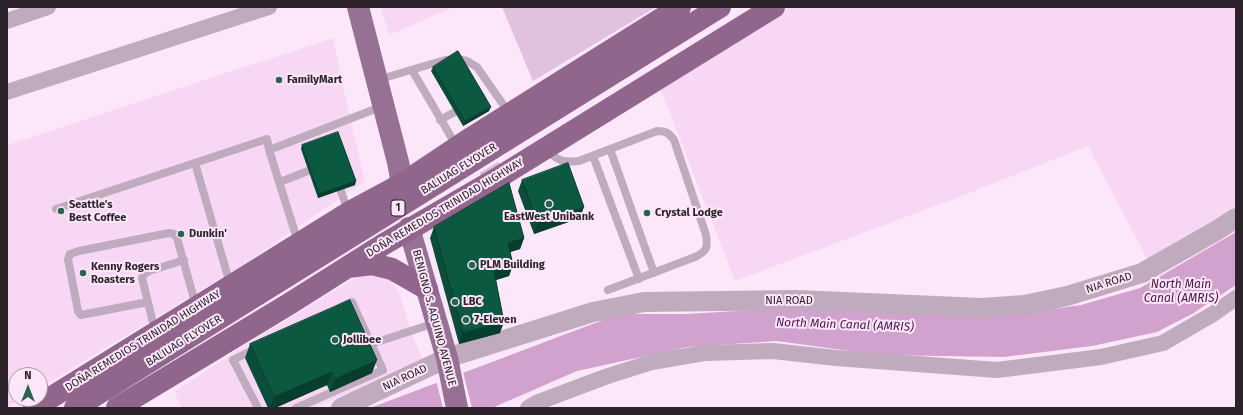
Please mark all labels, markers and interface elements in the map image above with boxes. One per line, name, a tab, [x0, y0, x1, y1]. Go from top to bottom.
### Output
place label: FamilyMart	[287, 73, 342, 87]
marker: FamilyMart	[274, 75, 284, 85]
street label: BALIUAG FLYOVER	[419, 140, 499, 198]
street label: DOÑA REMEDIOS TRINIDAD HIGHWAY	[364, 156, 526, 260]
place label: Seattle's Best Coffee	[69, 198, 126, 224]
marker: EastWest Unibank	[544, 199, 554, 209]
road number: 1	[391, 200, 405, 216]
marker: Seattle's Best Coffee	[56, 206, 66, 216]
place label: Crystal Lodge	[655, 206, 723, 220]
marker: Crystal Lodge	[642, 208, 652, 218]
place label: EastWest Unibank	[504, 210, 594, 224]
place label: Dunkin'	[189, 227, 227, 241]
marker: Dunkin'	[176, 229, 186, 239]
street label: BENIGNO S. AQUINO AVENUE	[409, 248, 459, 388]
place label: PLM Building	[480, 258, 545, 272]
place label: Kenny Rogers Roasters	[91, 260, 159, 286]
marker: PLM Building	[467, 260, 477, 270]
marker: Kenny Rogers Roasters	[78, 268, 88, 278]
street label: NIA ROAD	[1084, 270, 1134, 296]
water label: North Main Canal (AMRIS)	[1144, 278, 1218, 306]
street label: DOÑA REMEDIOS TRINIDAD HIGHWAY	[63, 287, 223, 395]
street label: NIA ROAD	[765, 294, 813, 308]
place label: LBC	[463, 295, 482, 309]
marker: LBC	[450, 297, 460, 307]
street label: BALIUAG FLYOVER	[144, 312, 224, 370]
place label: 7-Eleven	[474, 313, 516, 327]
marker: 7-Eleven	[461, 315, 471, 325]
water label: North Main Canal (AMRIS)	[776, 315, 914, 335]
place label: Jollibee	[343, 333, 381, 347]
marker: Jollibee	[330, 335, 340, 345]
street label: NIA ROAD	[381, 362, 429, 394]
north arrow	[8, 367, 48, 407]
text: N	[24, 369, 32, 382]

